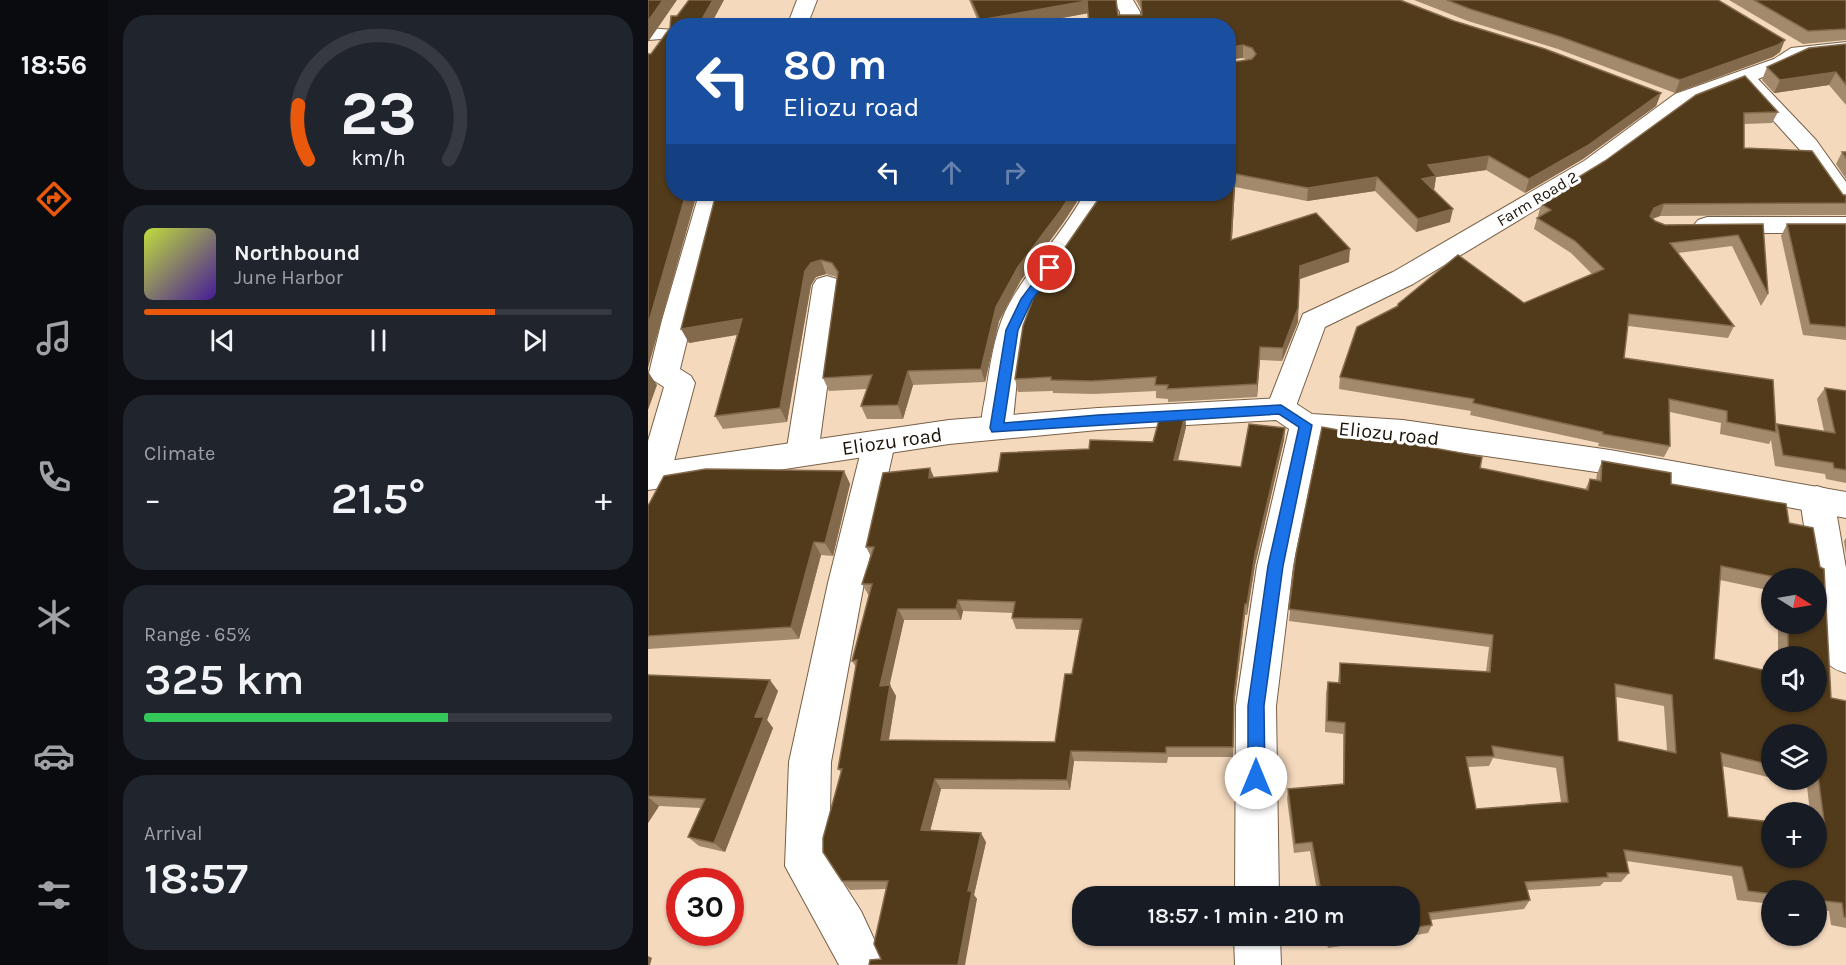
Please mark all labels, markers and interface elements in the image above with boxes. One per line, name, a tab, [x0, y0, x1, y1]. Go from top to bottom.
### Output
text: 80 m	[783, 40, 887, 90]
icon: left	[684, 42, 762, 120]
text: 18:56	[21, 49, 87, 81]
text: 23	[340, 77, 416, 150]
text: Eliozu road	[783, 91, 920, 123]
text: km/h	[351, 145, 405, 170]
icon: left	[872, 156, 905, 189]
icon: ahead	[935, 156, 968, 189]
icon: right	[998, 156, 1031, 189]
street label: Farm Road 2	[1493, 167, 1581, 230]
icon: directions	[33, 178, 75, 220]
text: Northbound	[234, 240, 360, 266]
pin	[1024, 242, 1075, 293]
icon: arrive	[1033, 251, 1066, 284]
text: June Harbor	[234, 266, 343, 289]
icon: music	[33, 317, 75, 359]
icon: previous	[206, 324, 239, 357]
icon: pause	[362, 324, 395, 357]
icon: next	[518, 324, 551, 357]
street label: Eliozu road	[1337, 417, 1440, 450]
street label: Eliozu road	[840, 423, 944, 460]
text: Climate	[144, 442, 215, 465]
icon: phone	[33, 456, 75, 498]
text: 21.5°	[331, 472, 425, 524]
text: −	[144, 480, 161, 518]
text: +	[595, 480, 612, 518]
north arrow	[1761, 568, 1827, 634]
map controls	[1761, 568, 1827, 946]
icon: climate	[33, 596, 75, 638]
text: Range · 65%	[144, 623, 251, 646]
button: sound	[1761, 646, 1827, 712]
text: 325 km	[144, 653, 305, 705]
button: layers	[1761, 724, 1827, 790]
icon: car	[33, 735, 75, 777]
position arrow	[1224, 746, 1288, 810]
button: +	[1761, 802, 1827, 868]
text: Arrival	[144, 822, 203, 845]
text: 18:57	[144, 852, 248, 904]
speed limit sign: 30	[666, 868, 744, 946]
icon: filters	[33, 874, 75, 916]
button: −	[1761, 880, 1827, 946]
text: 18:57 · 1 min · 210 m	[1147, 903, 1345, 929]

